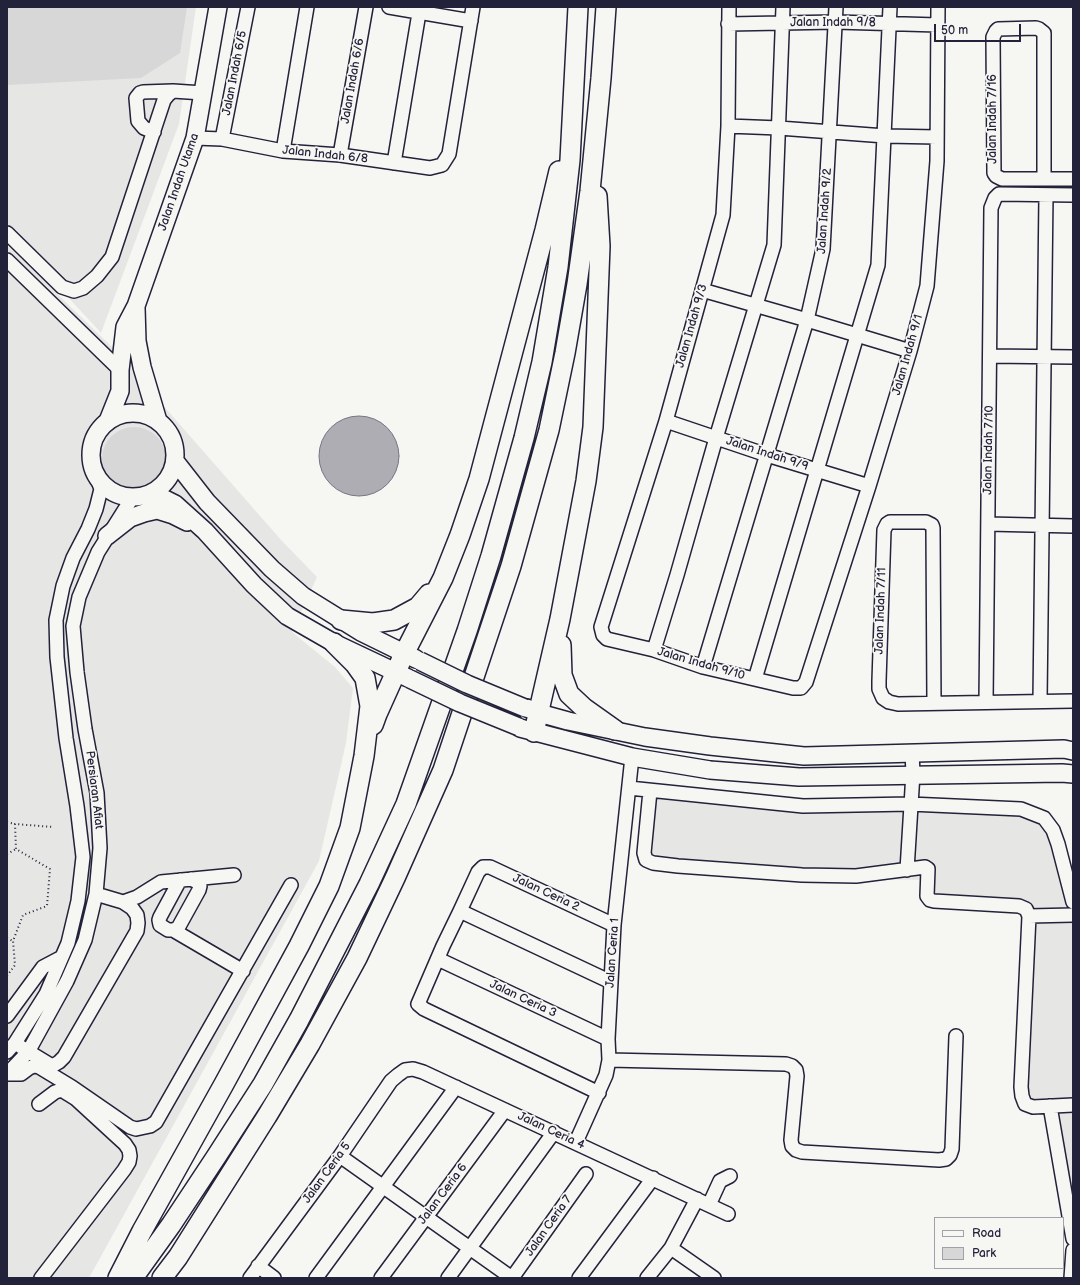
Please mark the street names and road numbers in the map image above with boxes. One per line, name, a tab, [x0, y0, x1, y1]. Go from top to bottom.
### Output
street label: Jalan Indah 9/8	[790, 16, 876, 30]
street label: Jalan Indah 6/5	[220, 29, 250, 117]
street label: Jalan Indah 6/6	[338, 37, 368, 125]
street label: Jalan Indah 7/16	[986, 74, 1000, 164]
street label: Jalan Indah Utama	[156, 132, 202, 232]
street label: Jalan Indah 6/8	[281, 143, 369, 167]
street label: Jalan Indah 9/2	[815, 168, 835, 254]
street label: Jalan Indah 9/3	[673, 283, 711, 369]
street label: Jalan Indah 9/1	[890, 313, 926, 397]
street label: Jalan Indah 7/10	[981, 405, 997, 495]
street label: Jalan Indah 9/9	[724, 434, 810, 474]
street label: Jalan Indah 7/11	[872, 567, 890, 655]
street label: Jalan Indah 9/10	[656, 645, 746, 683]
street label: Persiaran Afiat	[82, 750, 106, 830]
street label: Jalan Ceria 2	[510, 871, 582, 915]
street label: Jalan Ceria 1	[603, 918, 623, 988]
street label: Jalan Ceria 3	[487, 977, 559, 1021]
street label: Jalan Ceria 4	[515, 1109, 587, 1153]
street label: Jalan Ceria 5	[300, 1140, 354, 1206]
street label: Jalan Ceria 6	[415, 1161, 471, 1227]
street label: Jalan Ceria 7	[523, 1193, 575, 1259]

